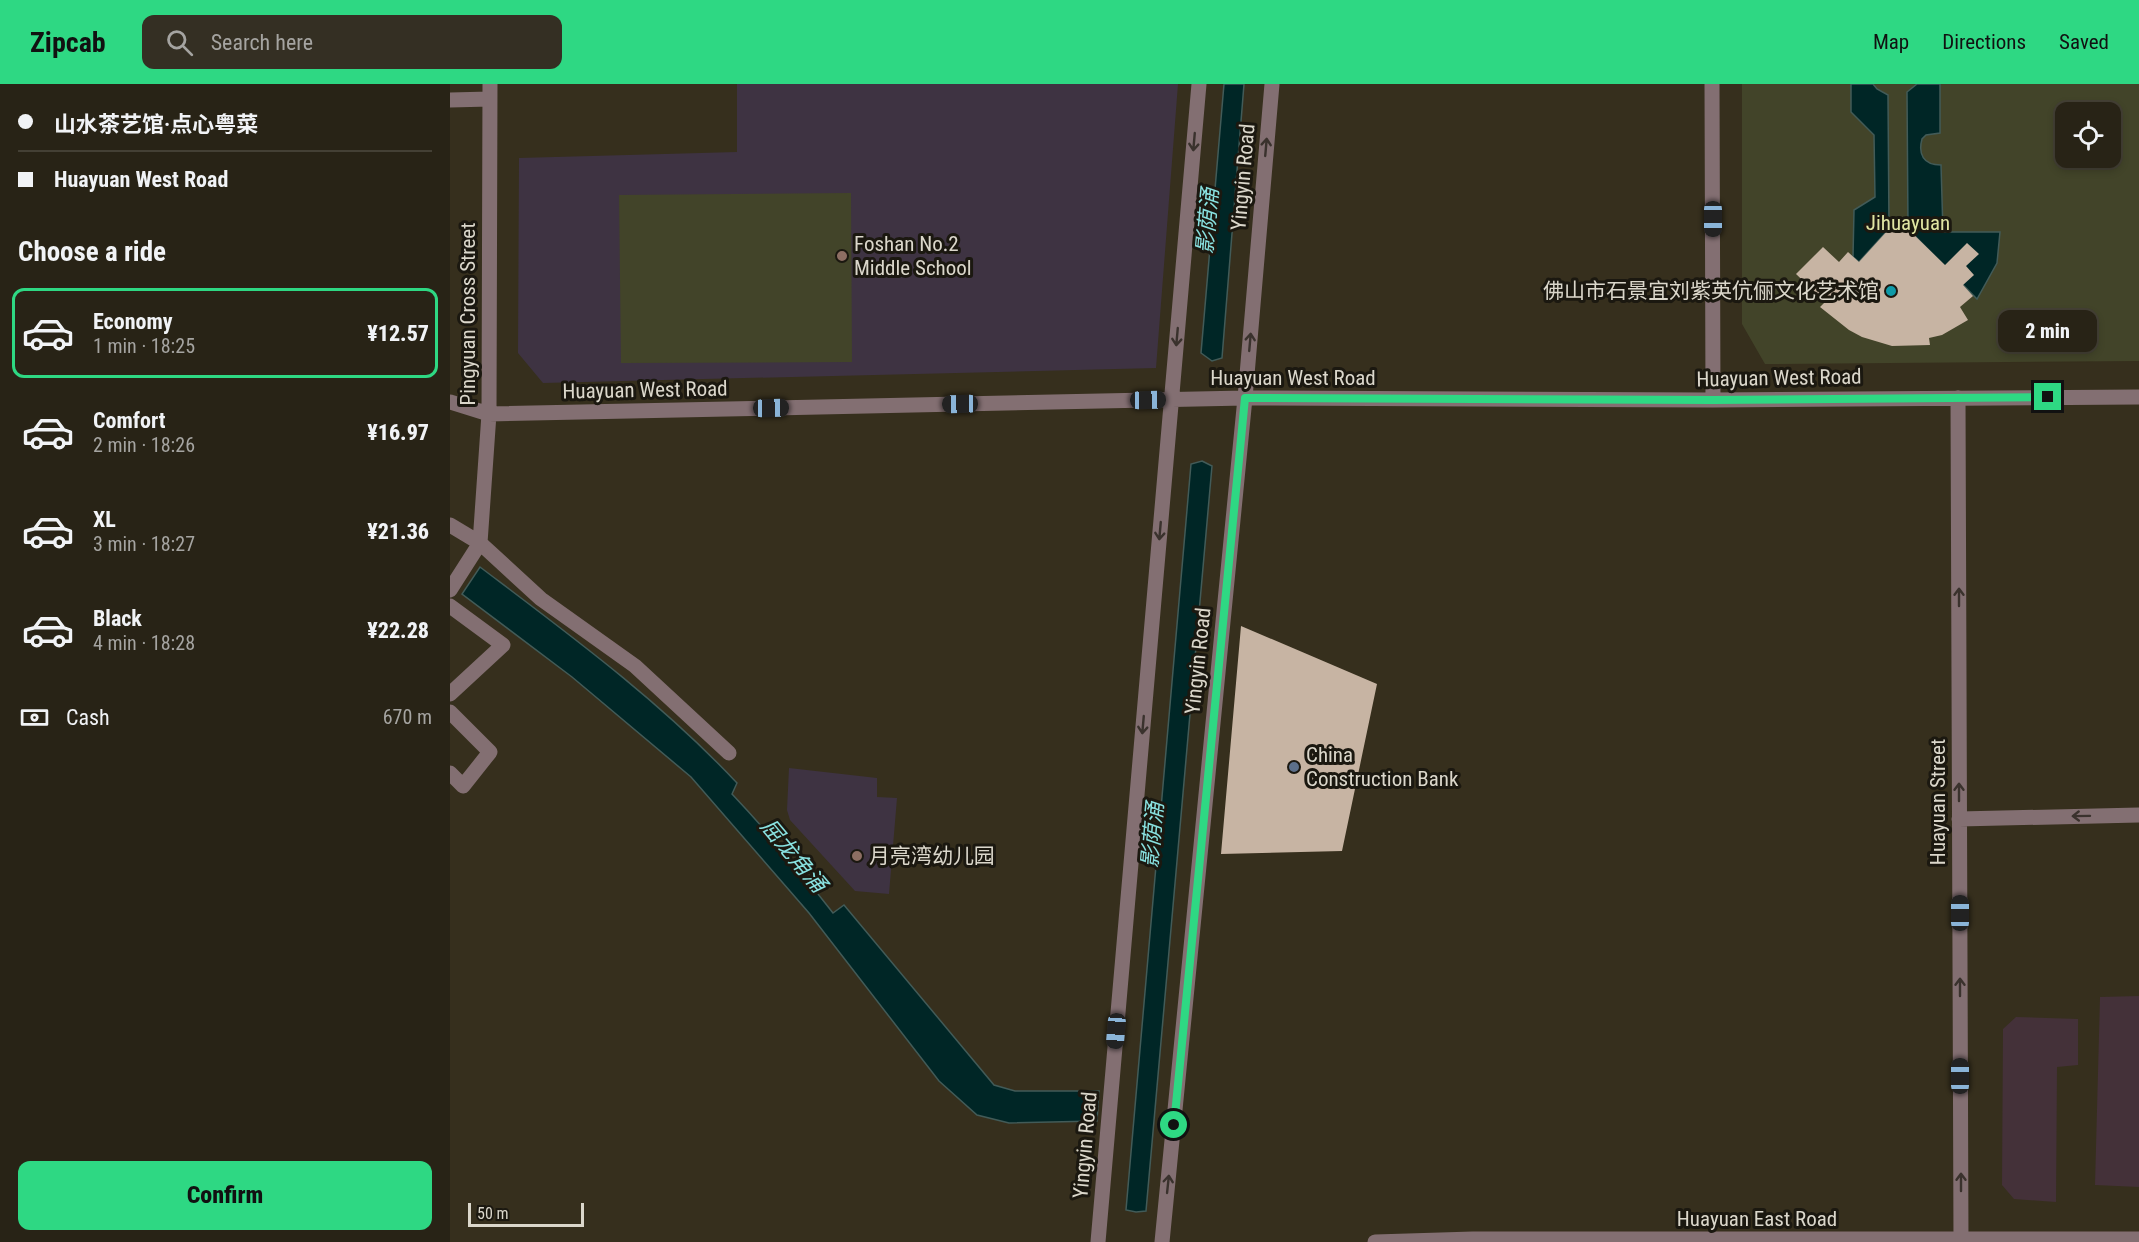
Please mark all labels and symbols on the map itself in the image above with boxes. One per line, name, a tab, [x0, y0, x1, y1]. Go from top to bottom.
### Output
street label: Yingyin Road	[1226, 123, 1260, 231]
one-way arrow	[1188, 132, 1199, 152]
one-way arrow	[1261, 138, 1272, 158]
water label: 影荫涌	[1192, 184, 1223, 255]
car	[1704, 201, 1722, 237]
park label: Jihuayuan	[1866, 211, 1950, 235]
street label: Pingyuan Cross Street	[456, 223, 480, 405]
place label: Foshan No.2 Middle School	[854, 232, 972, 280]
marker: Foshan No.2 Middle School	[835, 249, 849, 263]
place label: 佛山市石景宜刘紫英伉俪文化艺术馆	[1543, 279, 1879, 303]
marker: 佛山市石景宜刘紫英伉俪文化艺术馆	[1884, 284, 1898, 298]
callout: 2 min	[1998, 310, 2098, 352]
one-way arrow	[1171, 326, 1182, 346]
one-way arrow	[1245, 332, 1256, 352]
street label: Huayuan West Road	[1696, 365, 1862, 391]
street label: Huayuan West Road	[1210, 366, 1376, 390]
street label: Huayuan West Road	[562, 377, 728, 403]
route end	[2034, 383, 2061, 410]
car	[1130, 391, 1166, 409]
car	[942, 395, 978, 413]
car	[753, 399, 789, 417]
one-way arrow	[1154, 520, 1165, 540]
one-way arrow	[1953, 587, 1965, 607]
street label: Yingyin Road	[1180, 606, 1216, 716]
one-way arrow	[1137, 715, 1148, 734]
street label: Huayuan Street	[1926, 739, 1950, 865]
place label: China Construction Bank	[1306, 743, 1459, 791]
marker: China Construction Bank	[1287, 760, 1301, 774]
one-way arrow	[1953, 782, 1965, 802]
water label: 影荫涌	[1137, 798, 1168, 869]
one-way arrow	[2071, 811, 2091, 822]
water label: 屈龙角涌	[756, 814, 833, 899]
place label: 月亮湾幼儿园	[869, 844, 995, 868]
marker: 月亮湾幼儿园	[850, 849, 864, 863]
car	[1951, 895, 1969, 931]
one-way arrow	[1954, 977, 1966, 997]
car	[1105, 1012, 1127, 1050]
car	[1951, 1058, 1969, 1094]
street label: Yingyin Road	[1068, 1091, 1102, 1199]
route start	[1160, 1111, 1187, 1138]
one-way arrow	[1955, 1172, 1967, 1192]
one-way arrow	[1163, 1174, 1174, 1194]
scale bar	[468, 1200, 584, 1228]
street label: Huayuan East Road	[1677, 1207, 1837, 1231]

